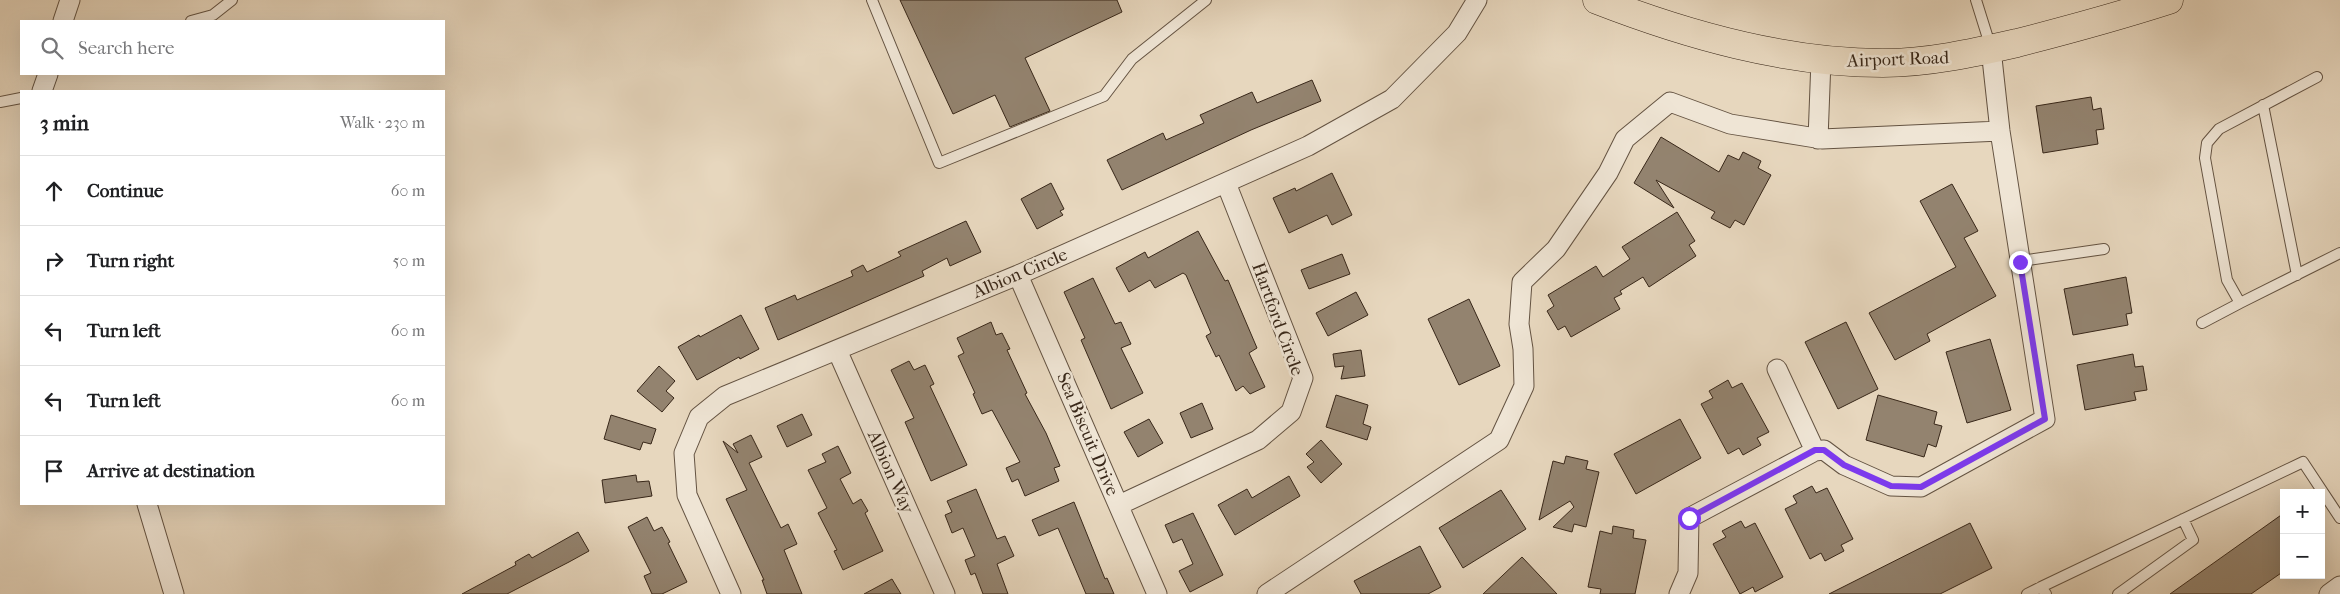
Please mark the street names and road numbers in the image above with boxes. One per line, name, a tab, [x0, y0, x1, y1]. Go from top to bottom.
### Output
street label: Airport Road	[1846, 47, 1950, 72]
street label: Albion Circle	[969, 244, 1071, 303]
street label: Hartford Circle	[1247, 260, 1308, 379]
street label: Sea Biscuit Drive	[1052, 370, 1123, 499]
street label: Albion Way	[863, 427, 919, 518]

